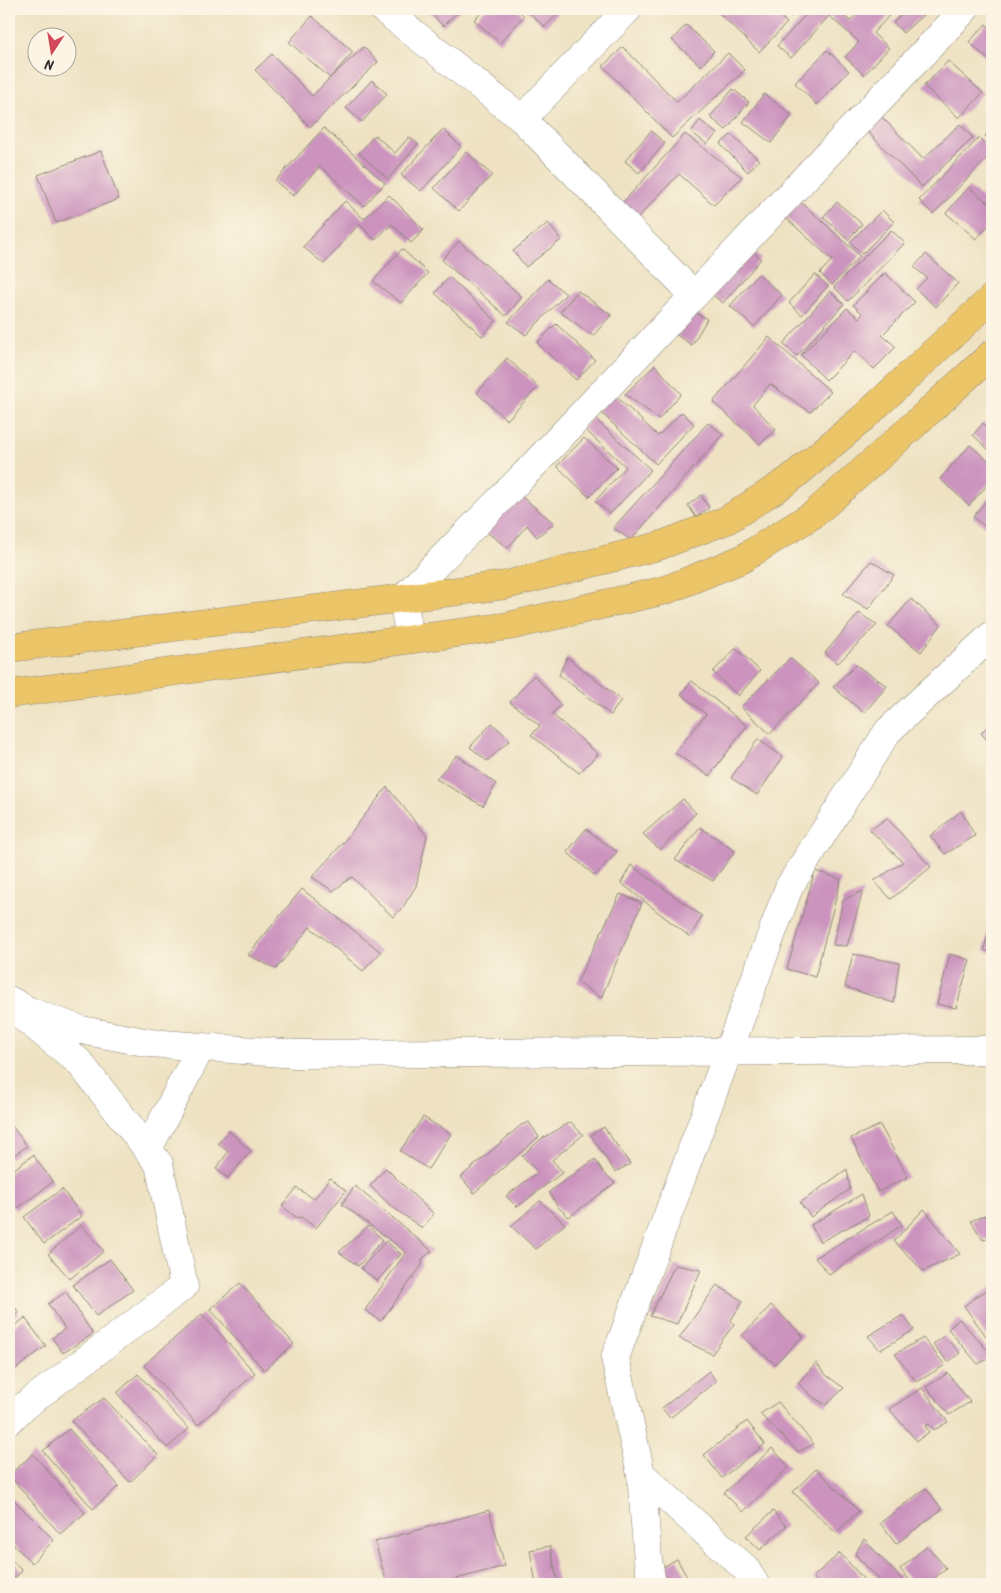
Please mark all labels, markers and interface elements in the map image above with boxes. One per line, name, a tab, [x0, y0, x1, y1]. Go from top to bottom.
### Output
north arrow	[28, 28, 78, 78]
text: N	[43, 52, 56, 75]

